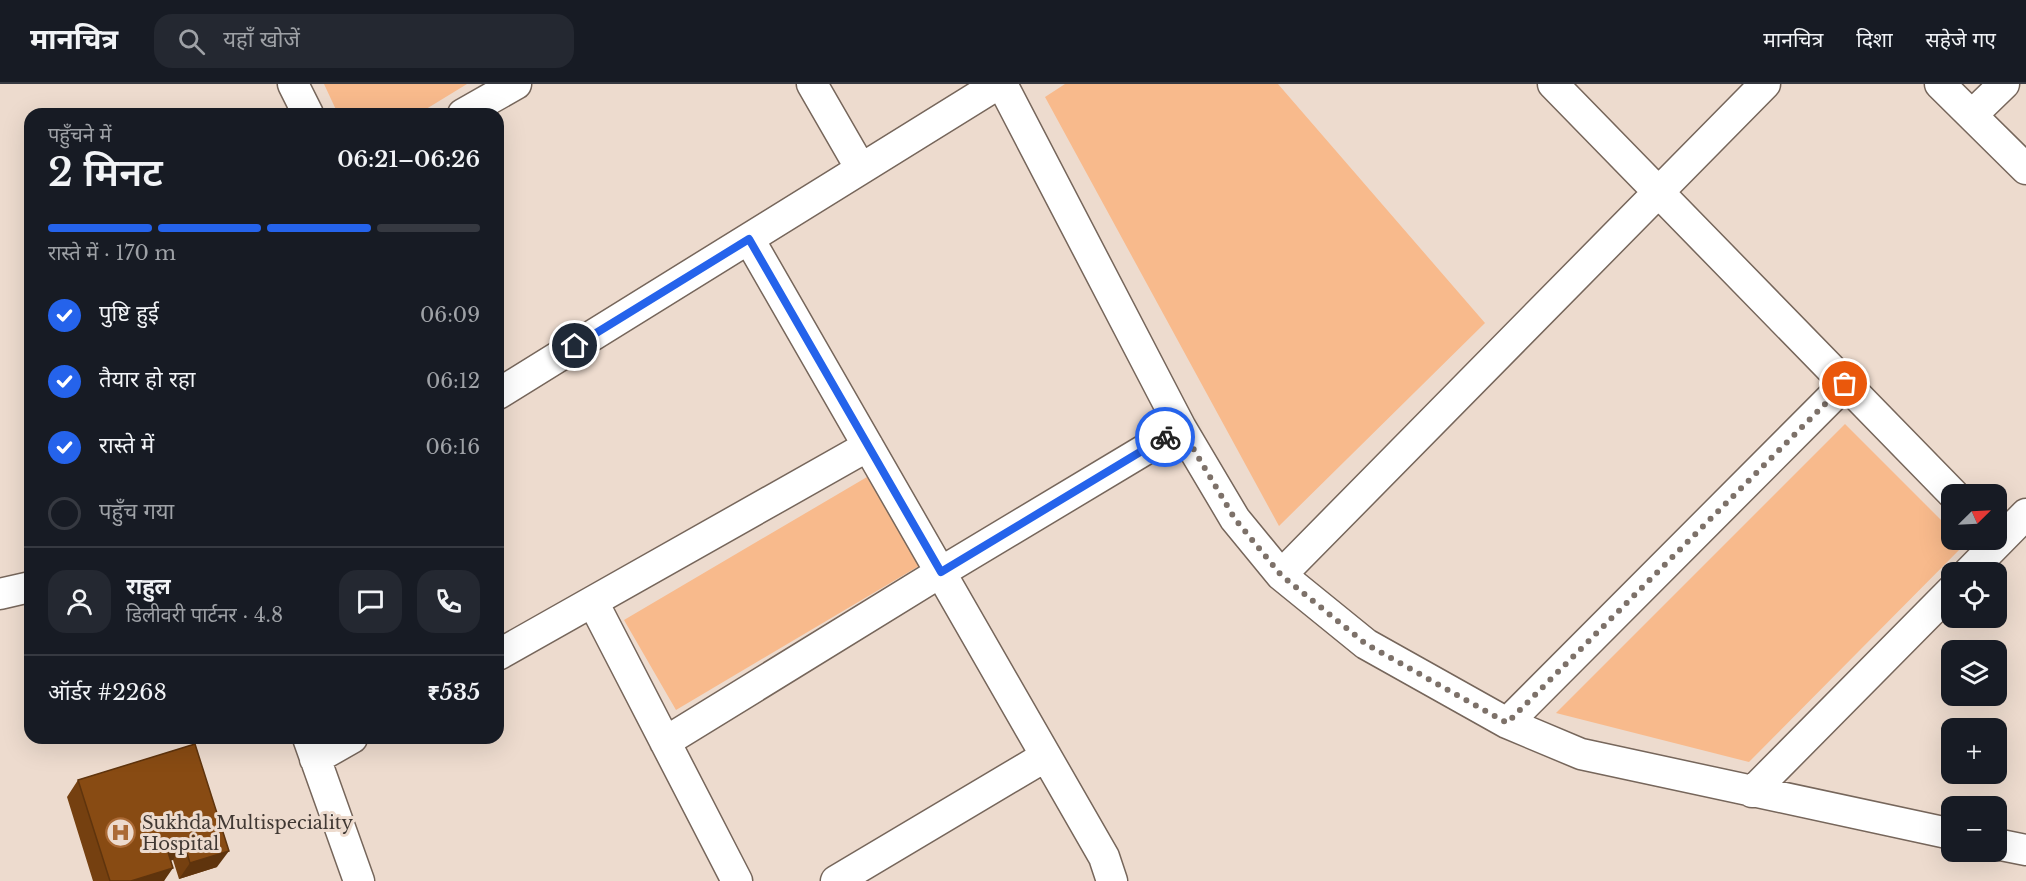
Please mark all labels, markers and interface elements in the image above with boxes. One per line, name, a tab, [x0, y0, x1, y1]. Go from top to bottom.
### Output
search box	[154, 14, 574, 68]
text: मानचित्र	[30, 22, 118, 57]
icon: search	[175, 25, 208, 58]
text: यहाँ खोजें	[223, 26, 300, 53]
text: मानचित्र	[1763, 27, 1823, 53]
text: दिशा	[1856, 27, 1893, 53]
text: सहेजे गए	[1926, 27, 1996, 53]
text: पहुँचने में	[48, 123, 111, 147]
text: 06:21–06:26	[337, 146, 480, 173]
text: 2 मिनट	[48, 148, 163, 197]
text: रास्ते में · 170 m	[48, 241, 176, 265]
icon: check	[48, 299, 81, 332]
text: पुष्टि हुई	[99, 300, 159, 327]
text: 06:09	[420, 303, 480, 327]
pin	[549, 320, 600, 371]
icon: home	[558, 329, 591, 362]
pin	[1819, 358, 1870, 409]
icon: check	[48, 365, 81, 398]
text: तैयार हो रहा	[99, 366, 195, 393]
icon: bag	[1828, 367, 1861, 400]
text: 06:12	[426, 369, 480, 393]
courier	[1135, 407, 1195, 467]
icon: bike	[1149, 421, 1182, 454]
icon: check	[48, 431, 81, 464]
text: रास्ते में	[99, 432, 154, 459]
text: 06:16	[425, 435, 480, 459]
north arrow	[1941, 484, 2007, 550]
map controls	[1941, 484, 2007, 862]
text: पहुँच गया	[99, 498, 174, 525]
button: locate	[1941, 562, 2007, 628]
button: person	[48, 570, 111, 633]
button: chat	[339, 570, 402, 633]
button: phone	[417, 570, 480, 633]
text: राहुल	[126, 573, 171, 600]
text: डिलीवरी पार्टनर · 4.8	[126, 603, 283, 627]
button: layers	[1941, 640, 2007, 706]
text: ऑर्डर #2268	[48, 679, 167, 706]
text: ₹535	[427, 679, 480, 706]
button: +	[1941, 718, 2007, 784]
button: −	[1941, 796, 2007, 862]
place label: Sukhda Multispeciality Hospital	[142, 812, 354, 855]
hospital icon: Sukhda Multispeciality Hospital	[105, 817, 137, 849]

